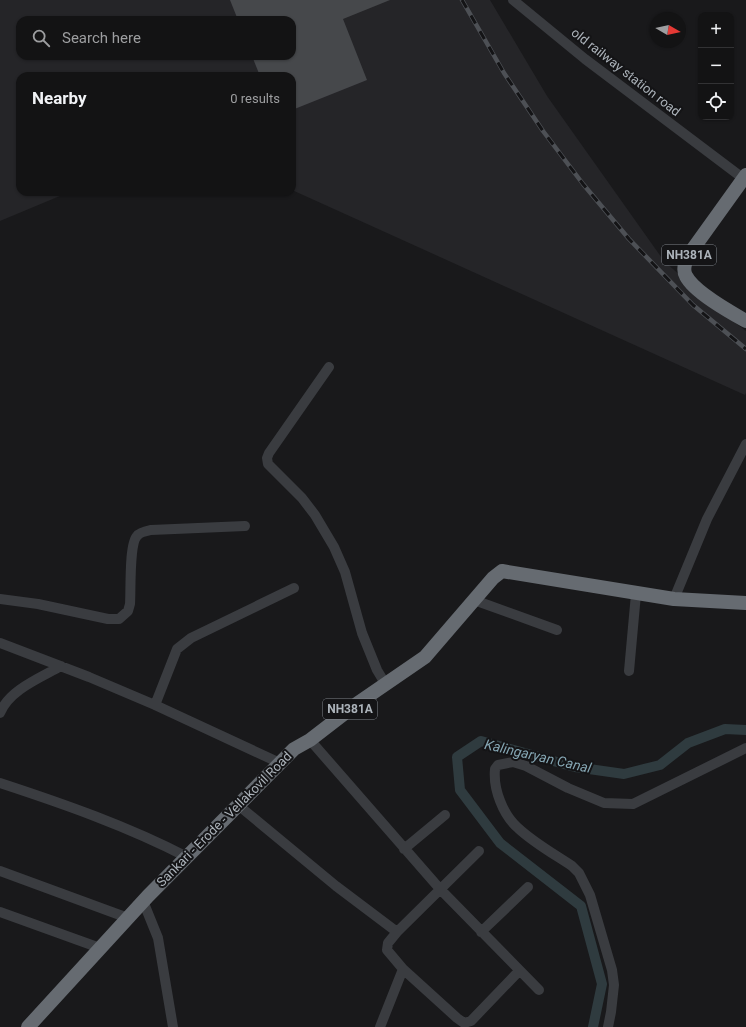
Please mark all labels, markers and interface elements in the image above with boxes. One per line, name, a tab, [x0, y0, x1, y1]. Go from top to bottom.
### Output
north arrow	[650, 12, 686, 48]
map controls	[698, 12, 734, 120]
button: +	[698, 12, 734, 48]
search box	[16, 16, 296, 60]
street label: old railway station road	[569, 25, 683, 119]
icon: search	[30, 27, 52, 49]
text: Search here	[62, 29, 141, 47]
button: −	[698, 48, 734, 84]
button: locate	[698, 84, 734, 120]
text: Nearby	[32, 88, 87, 108]
text: 0 results	[230, 91, 280, 106]
road number: NH381A	[662, 245, 716, 265]
road number: NH381A	[323, 699, 377, 719]
water label: Kalingaryan Canal	[483, 736, 593, 776]
street label: Sankari - Erode - Vellakovil Road	[153, 748, 295, 890]

